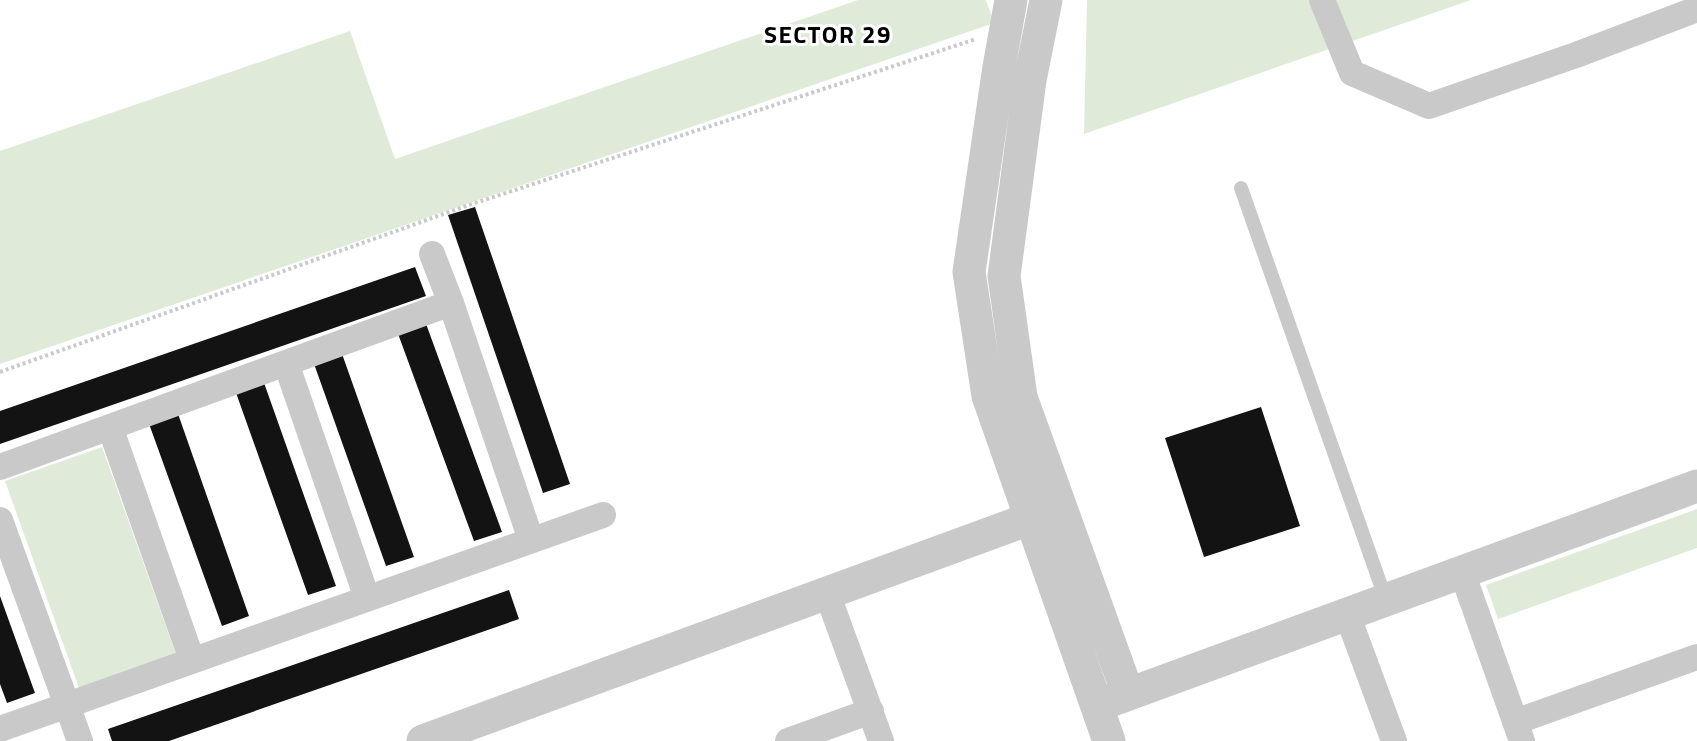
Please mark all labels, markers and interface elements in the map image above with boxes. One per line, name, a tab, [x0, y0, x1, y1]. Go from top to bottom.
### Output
district label: SECTOR 29	[764, 16, 892, 52]

